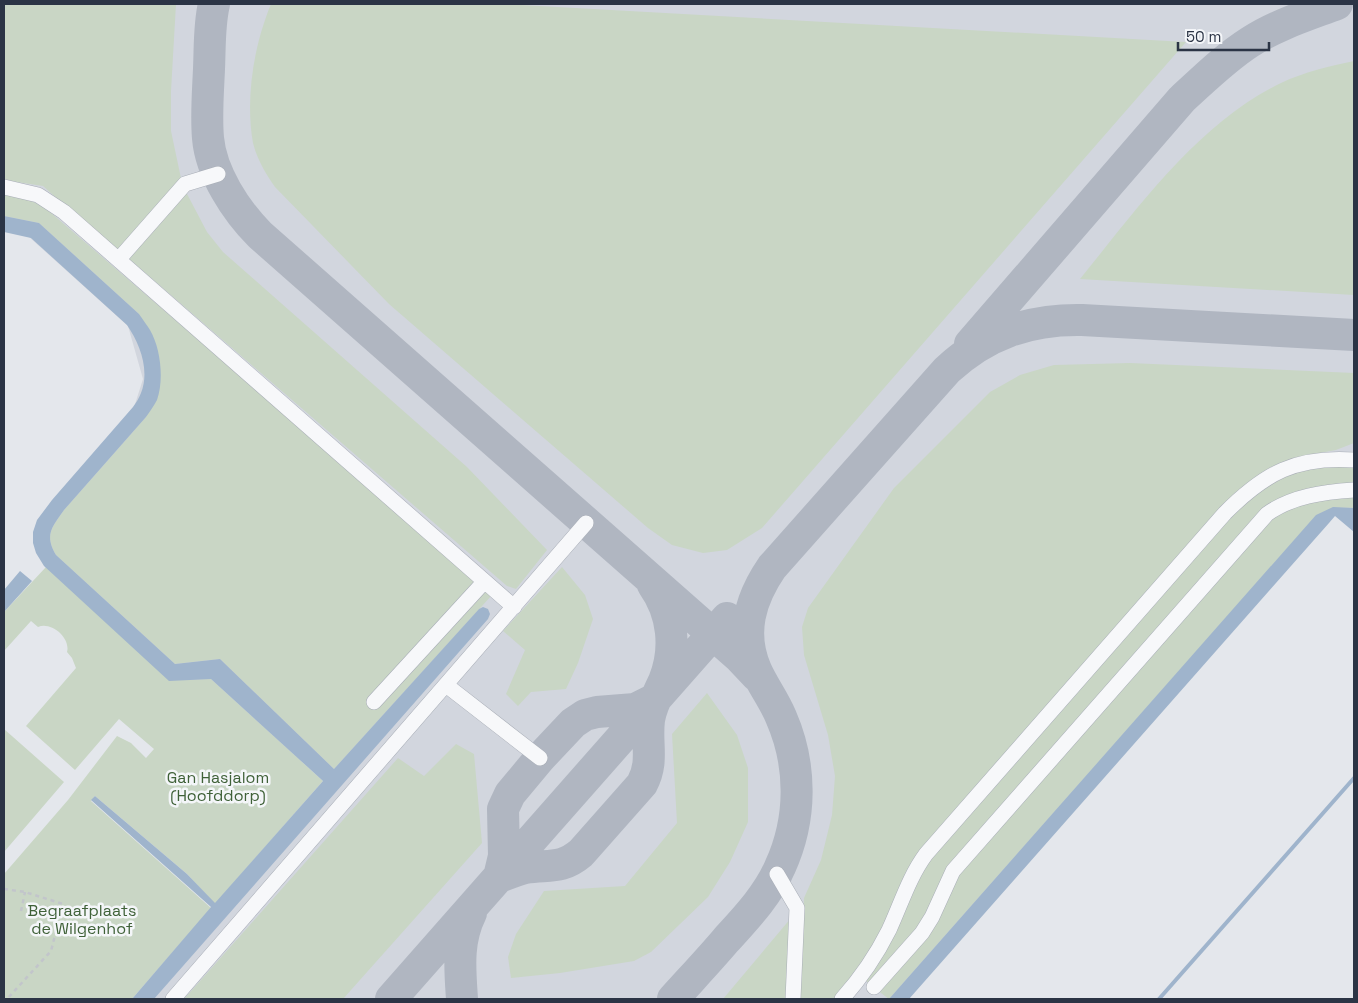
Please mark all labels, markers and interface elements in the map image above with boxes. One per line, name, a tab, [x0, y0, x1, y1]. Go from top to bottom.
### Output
scale bar	[1178, 20, 1269, 52]
text: 50 m	[1186, 27, 1221, 46]
park label: Gan Hasjalom (Hoofddorp)	[167, 767, 269, 806]
park label: Begraafplaats de Wilgenhof	[28, 900, 136, 939]

